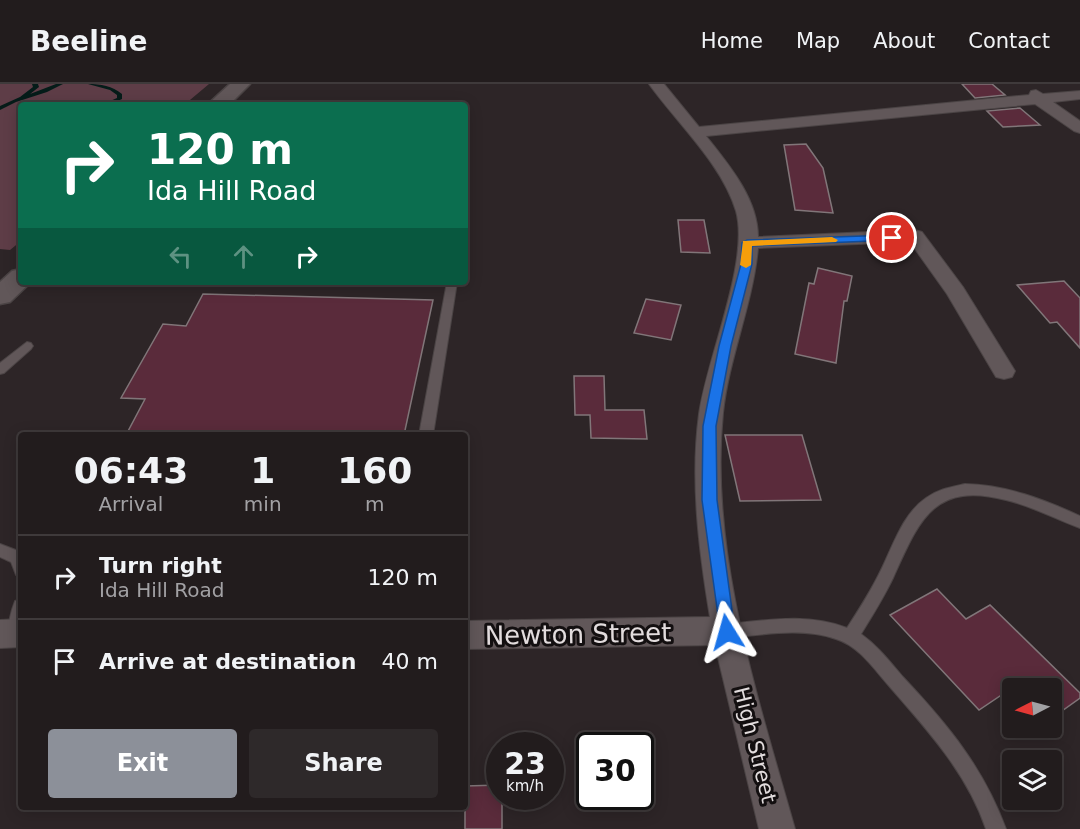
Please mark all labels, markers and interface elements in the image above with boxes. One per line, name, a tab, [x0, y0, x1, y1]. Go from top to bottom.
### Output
text: Beeline	[30, 25, 147, 58]
text: Home	[701, 29, 763, 53]
text: Map	[796, 29, 840, 53]
text: About	[873, 29, 935, 53]
text: Contact	[968, 29, 1050, 53]
text: 120 m	[147, 125, 293, 174]
icon: right	[48, 126, 126, 204]
text: Ida Hill Road	[147, 175, 316, 206]
pin	[866, 212, 917, 263]
icon: arrive	[875, 221, 908, 254]
icon: left	[164, 240, 197, 273]
icon: ahead	[227, 240, 260, 273]
icon: right	[290, 240, 323, 273]
text: 06:43	[74, 450, 188, 491]
text: 1	[250, 450, 275, 491]
text: 160	[337, 450, 412, 491]
text: Arrival	[98, 492, 163, 516]
text: min	[244, 492, 282, 516]
text: m	[365, 492, 385, 516]
text: Turn right	[99, 553, 222, 578]
icon: right	[48, 561, 81, 594]
text: 120 m	[368, 565, 438, 590]
text: Ida Hill Road	[99, 578, 224, 602]
position arrow	[695, 600, 759, 664]
street label: Newton Street	[484, 617, 672, 651]
icon: arrive	[48, 645, 81, 678]
text: Arrive at destination	[99, 649, 356, 674]
text: 40 m	[382, 649, 438, 674]
north arrow	[1002, 678, 1062, 738]
map controls	[1002, 678, 1062, 810]
street label: High Street	[729, 684, 781, 806]
button: Exit	[48, 729, 237, 798]
button: Share	[249, 729, 438, 798]
speed limit sign: 30	[576, 732, 654, 810]
text: 23	[504, 746, 546, 781]
button: layers	[1002, 750, 1062, 810]
text: km/h	[506, 777, 544, 795]

